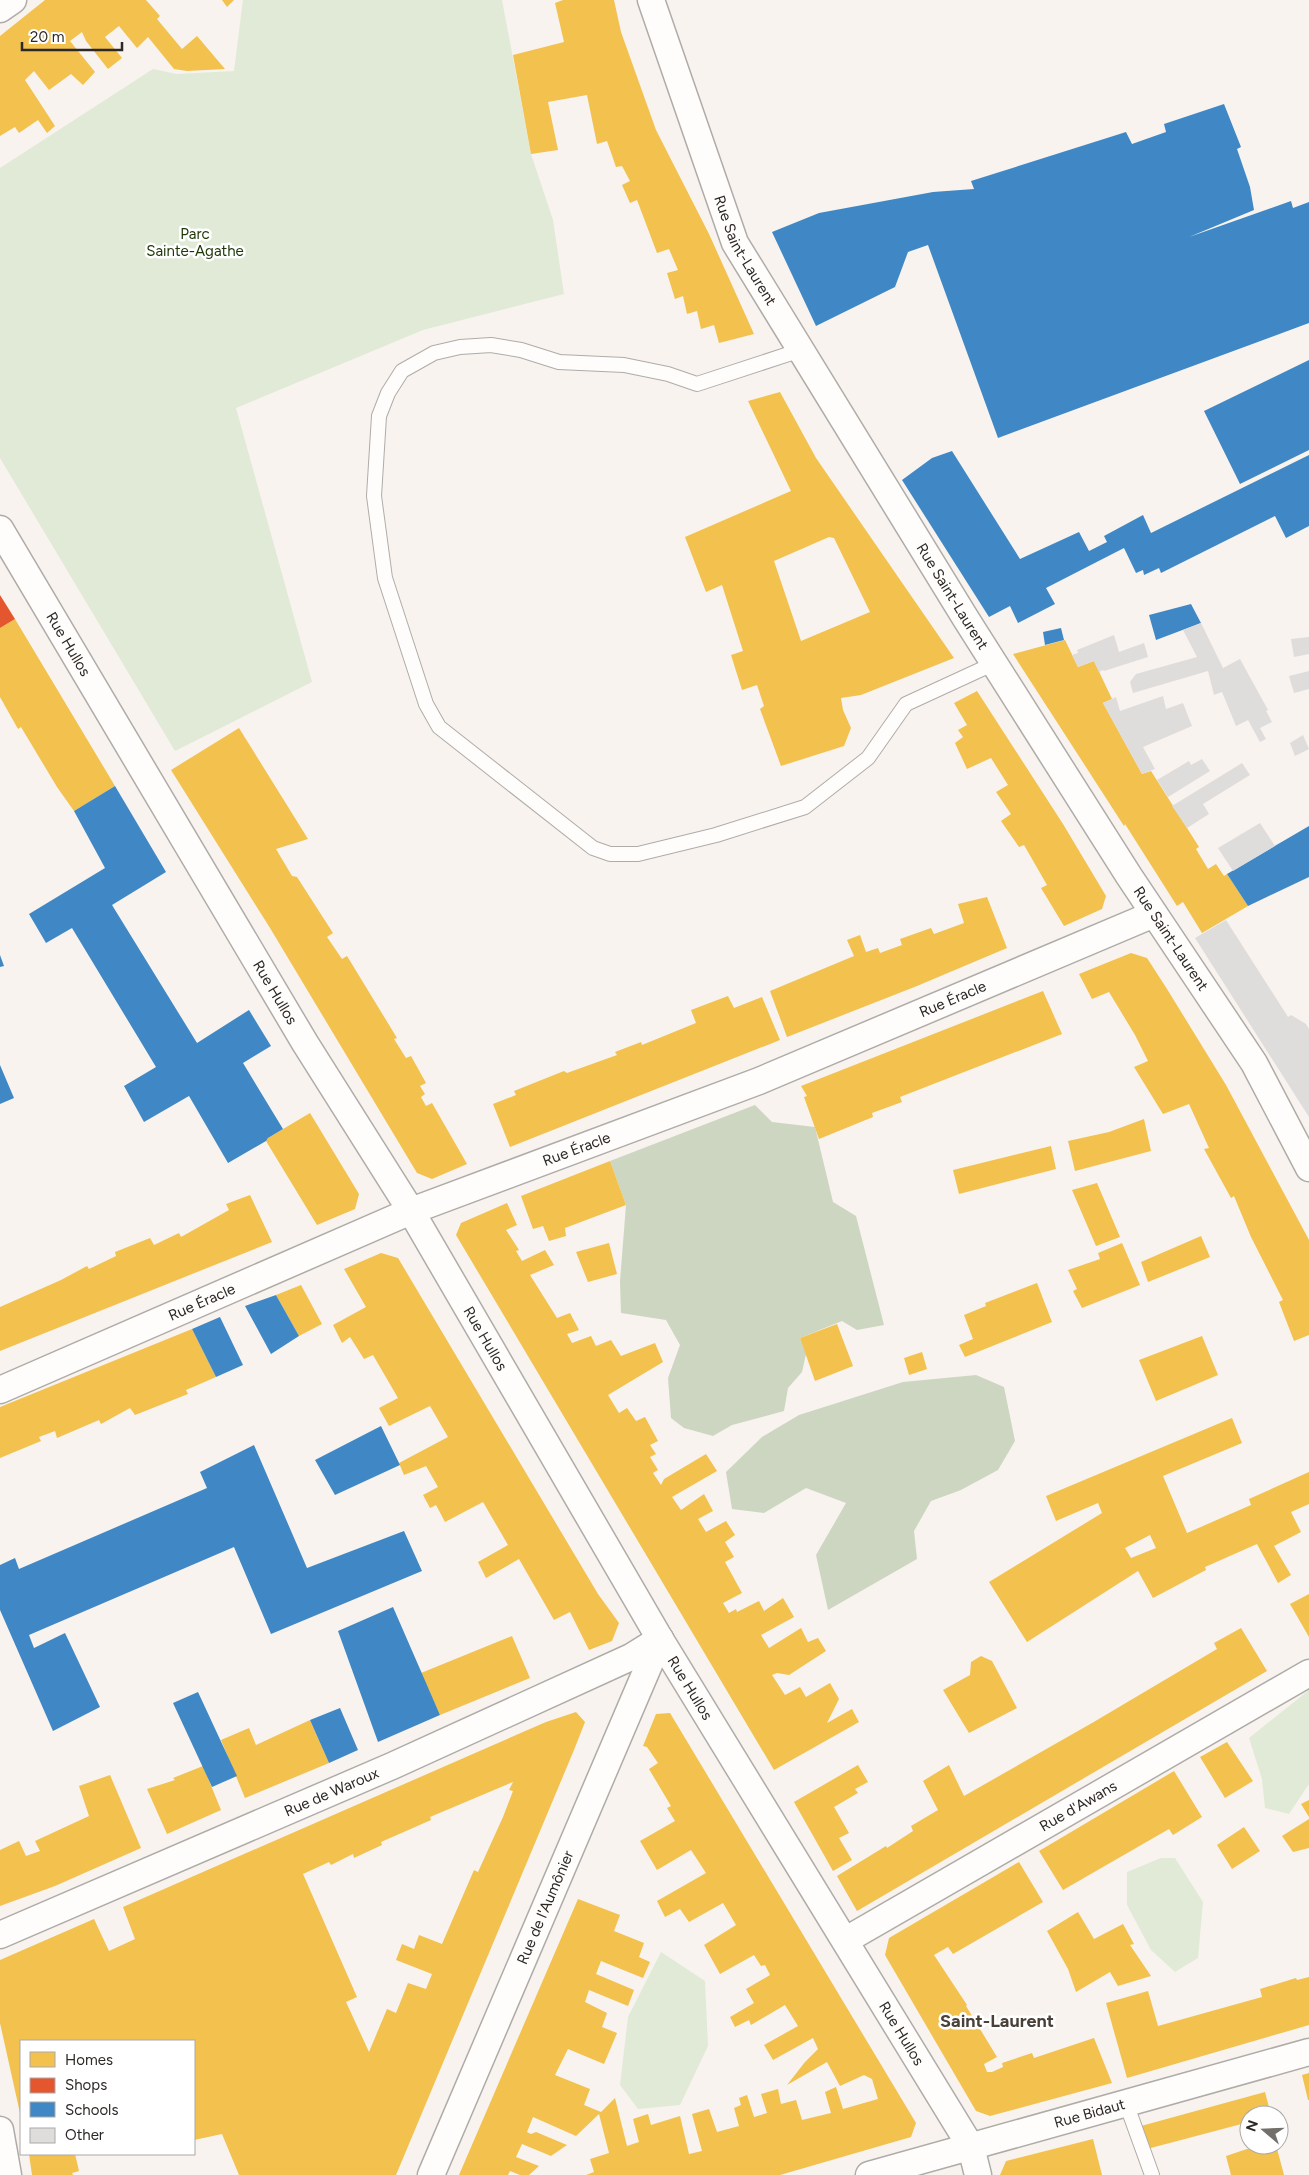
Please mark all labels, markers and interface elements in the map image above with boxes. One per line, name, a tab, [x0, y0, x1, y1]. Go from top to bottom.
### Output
scale bar	[22, 20, 122, 52]
text: 20 m	[30, 28, 64, 46]
street label: Rue Saint-Laurent	[710, 193, 780, 309]
park label: Parc Sainte-Agathe	[146, 225, 244, 260]
street label: Rue Saint-Laurent	[913, 540, 992, 653]
street label: Rue Hullos	[42, 609, 94, 680]
street label: Rue Saint-Laurent	[1130, 883, 1212, 994]
street label: Rue Hullos	[249, 957, 301, 1028]
street label: Rue Éracle	[916, 977, 989, 1021]
street label: Rue Éracle	[540, 1128, 613, 1170]
street label: Rue Éracle	[166, 1280, 238, 1325]
street label: Rue Hullos	[459, 1303, 511, 1374]
street label: Rue Hullos	[664, 1653, 716, 1723]
street label: Rue de Waroux	[281, 1764, 382, 1820]
street label: Rue d'Awans	[1036, 1777, 1120, 1835]
street label: Rue de l'Aumônier	[513, 1848, 578, 1967]
street label: Rue Hullos	[875, 1998, 928, 2069]
district label: Saint-Laurent	[940, 2010, 1054, 2032]
legend	[20, 2040, 195, 2155]
text: Homes	[65, 2051, 113, 2069]
text: Shops	[65, 2076, 107, 2094]
street label: Rue Bidaut	[1052, 2095, 1127, 2132]
text: Schools	[65, 2101, 118, 2119]
north arrow	[1239, 2105, 1289, 2155]
text: N	[1242, 2118, 1262, 2134]
text: Other	[65, 2126, 104, 2144]

